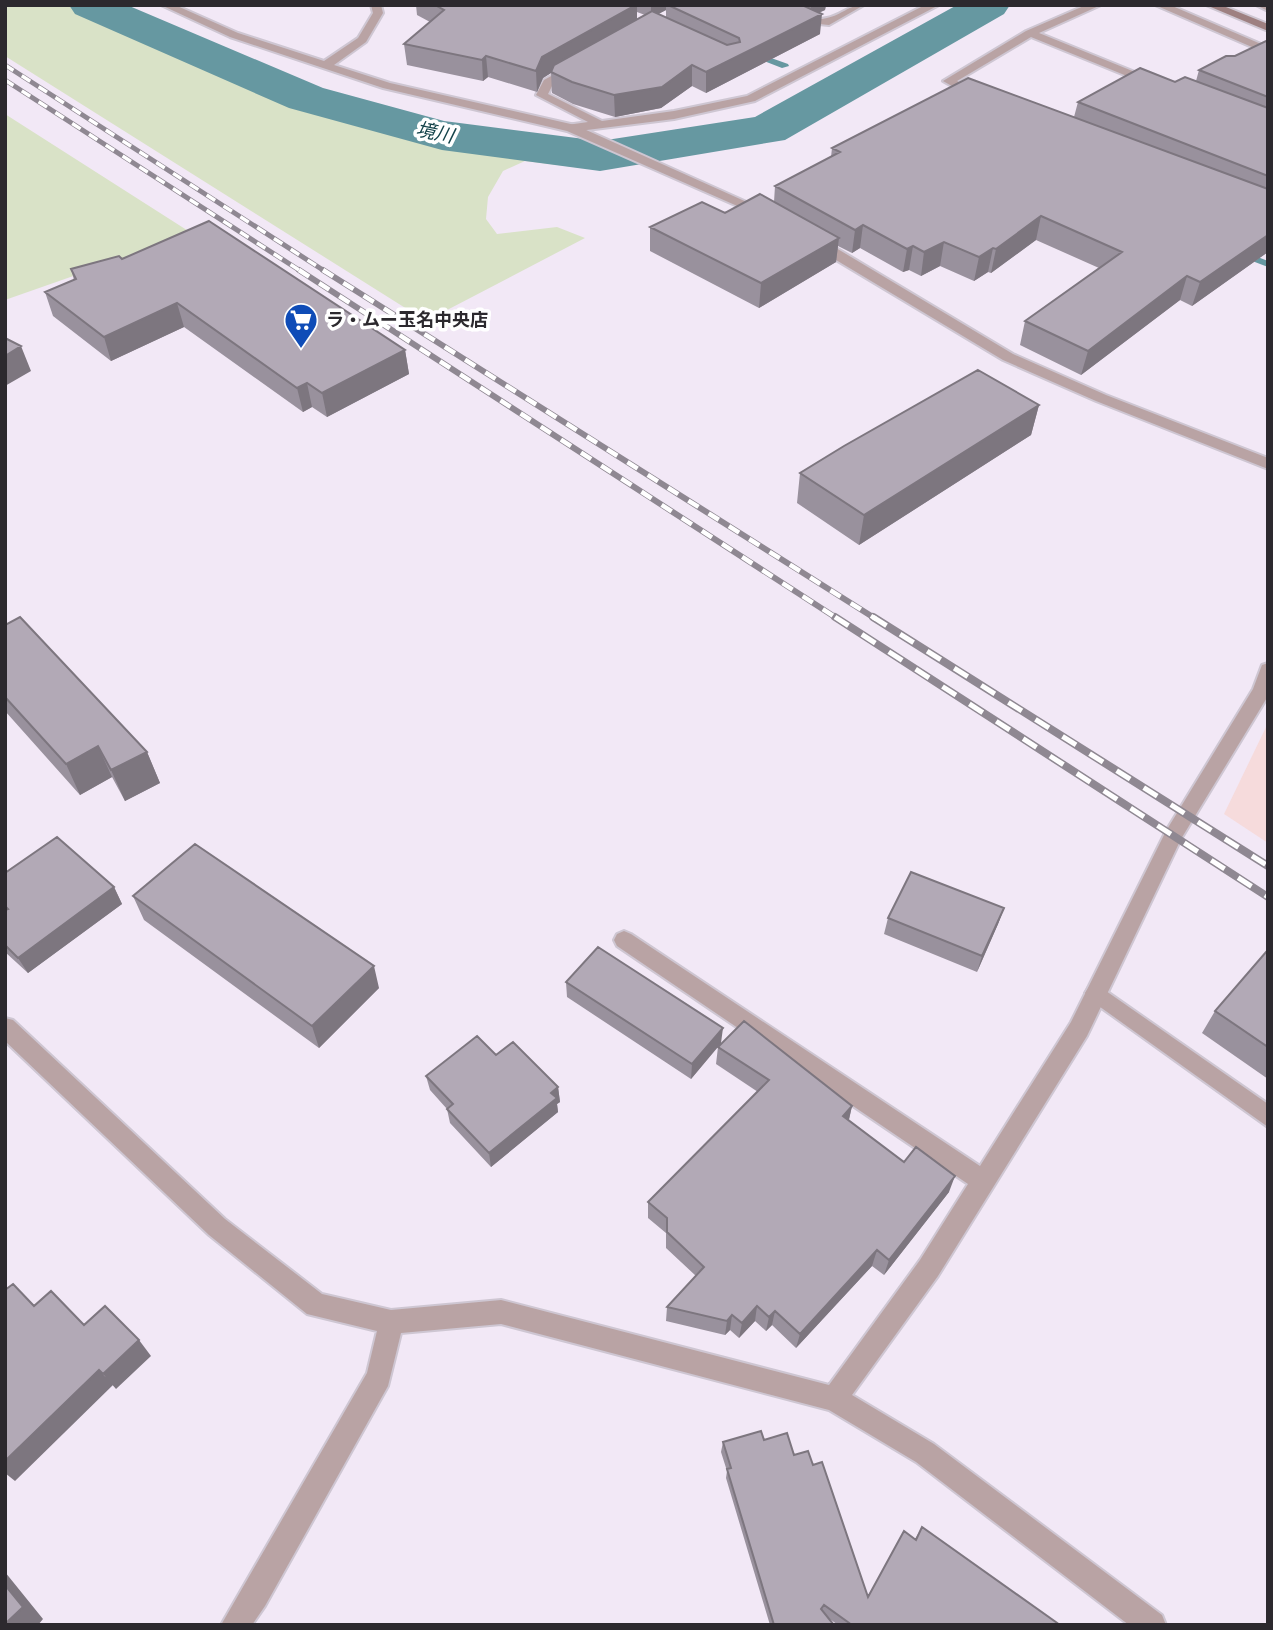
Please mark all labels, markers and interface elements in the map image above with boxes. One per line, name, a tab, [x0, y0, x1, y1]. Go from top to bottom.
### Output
water label: 境川	[414, 117, 458, 148]
supermarket icon: ラ・ムー玉名中央店	[282, 301, 320, 350]
place label: ラ・ムー玉名中央店	[326, 309, 488, 330]

